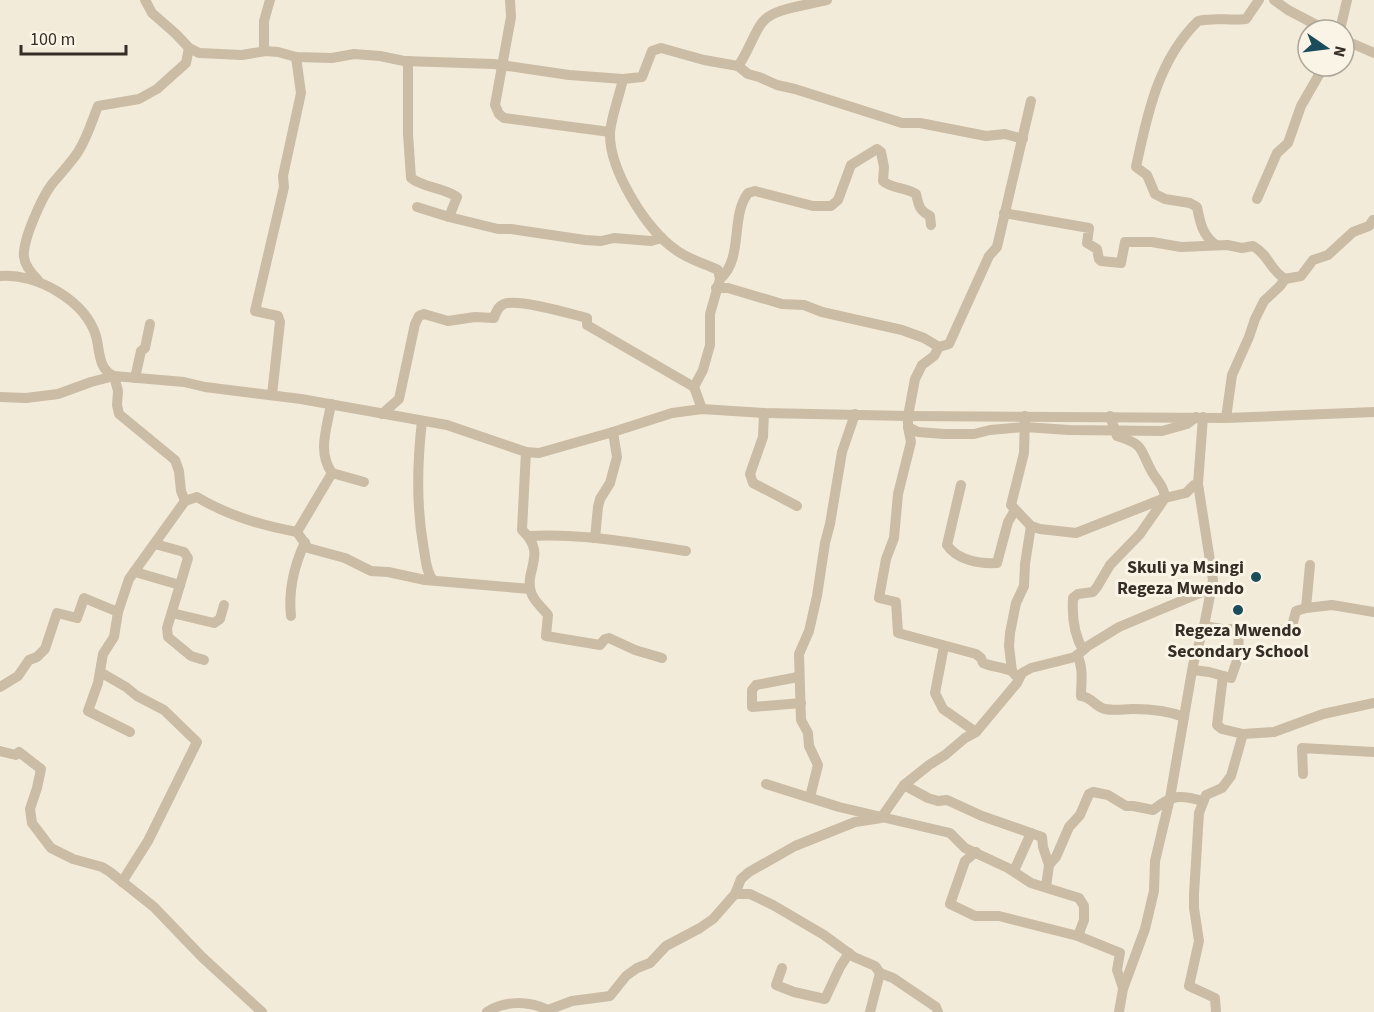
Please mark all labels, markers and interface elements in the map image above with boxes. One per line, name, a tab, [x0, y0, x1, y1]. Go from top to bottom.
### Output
scale bar	[21, 18, 126, 56]
north arrow	[1296, 18, 1356, 78]
text: 100 m	[30, 27, 75, 52]
text: N	[1328, 44, 1352, 59]
place label: Skuli ya Msingi Regeza Mwendo	[1117, 555, 1244, 601]
marker: Skuli ya Msingi Regeza Mwendo	[1249, 570, 1263, 584]
marker: Regeza Mwendo Secondary School	[1231, 603, 1245, 617]
place label: Regeza Mwendo Secondary School	[1167, 618, 1309, 664]

